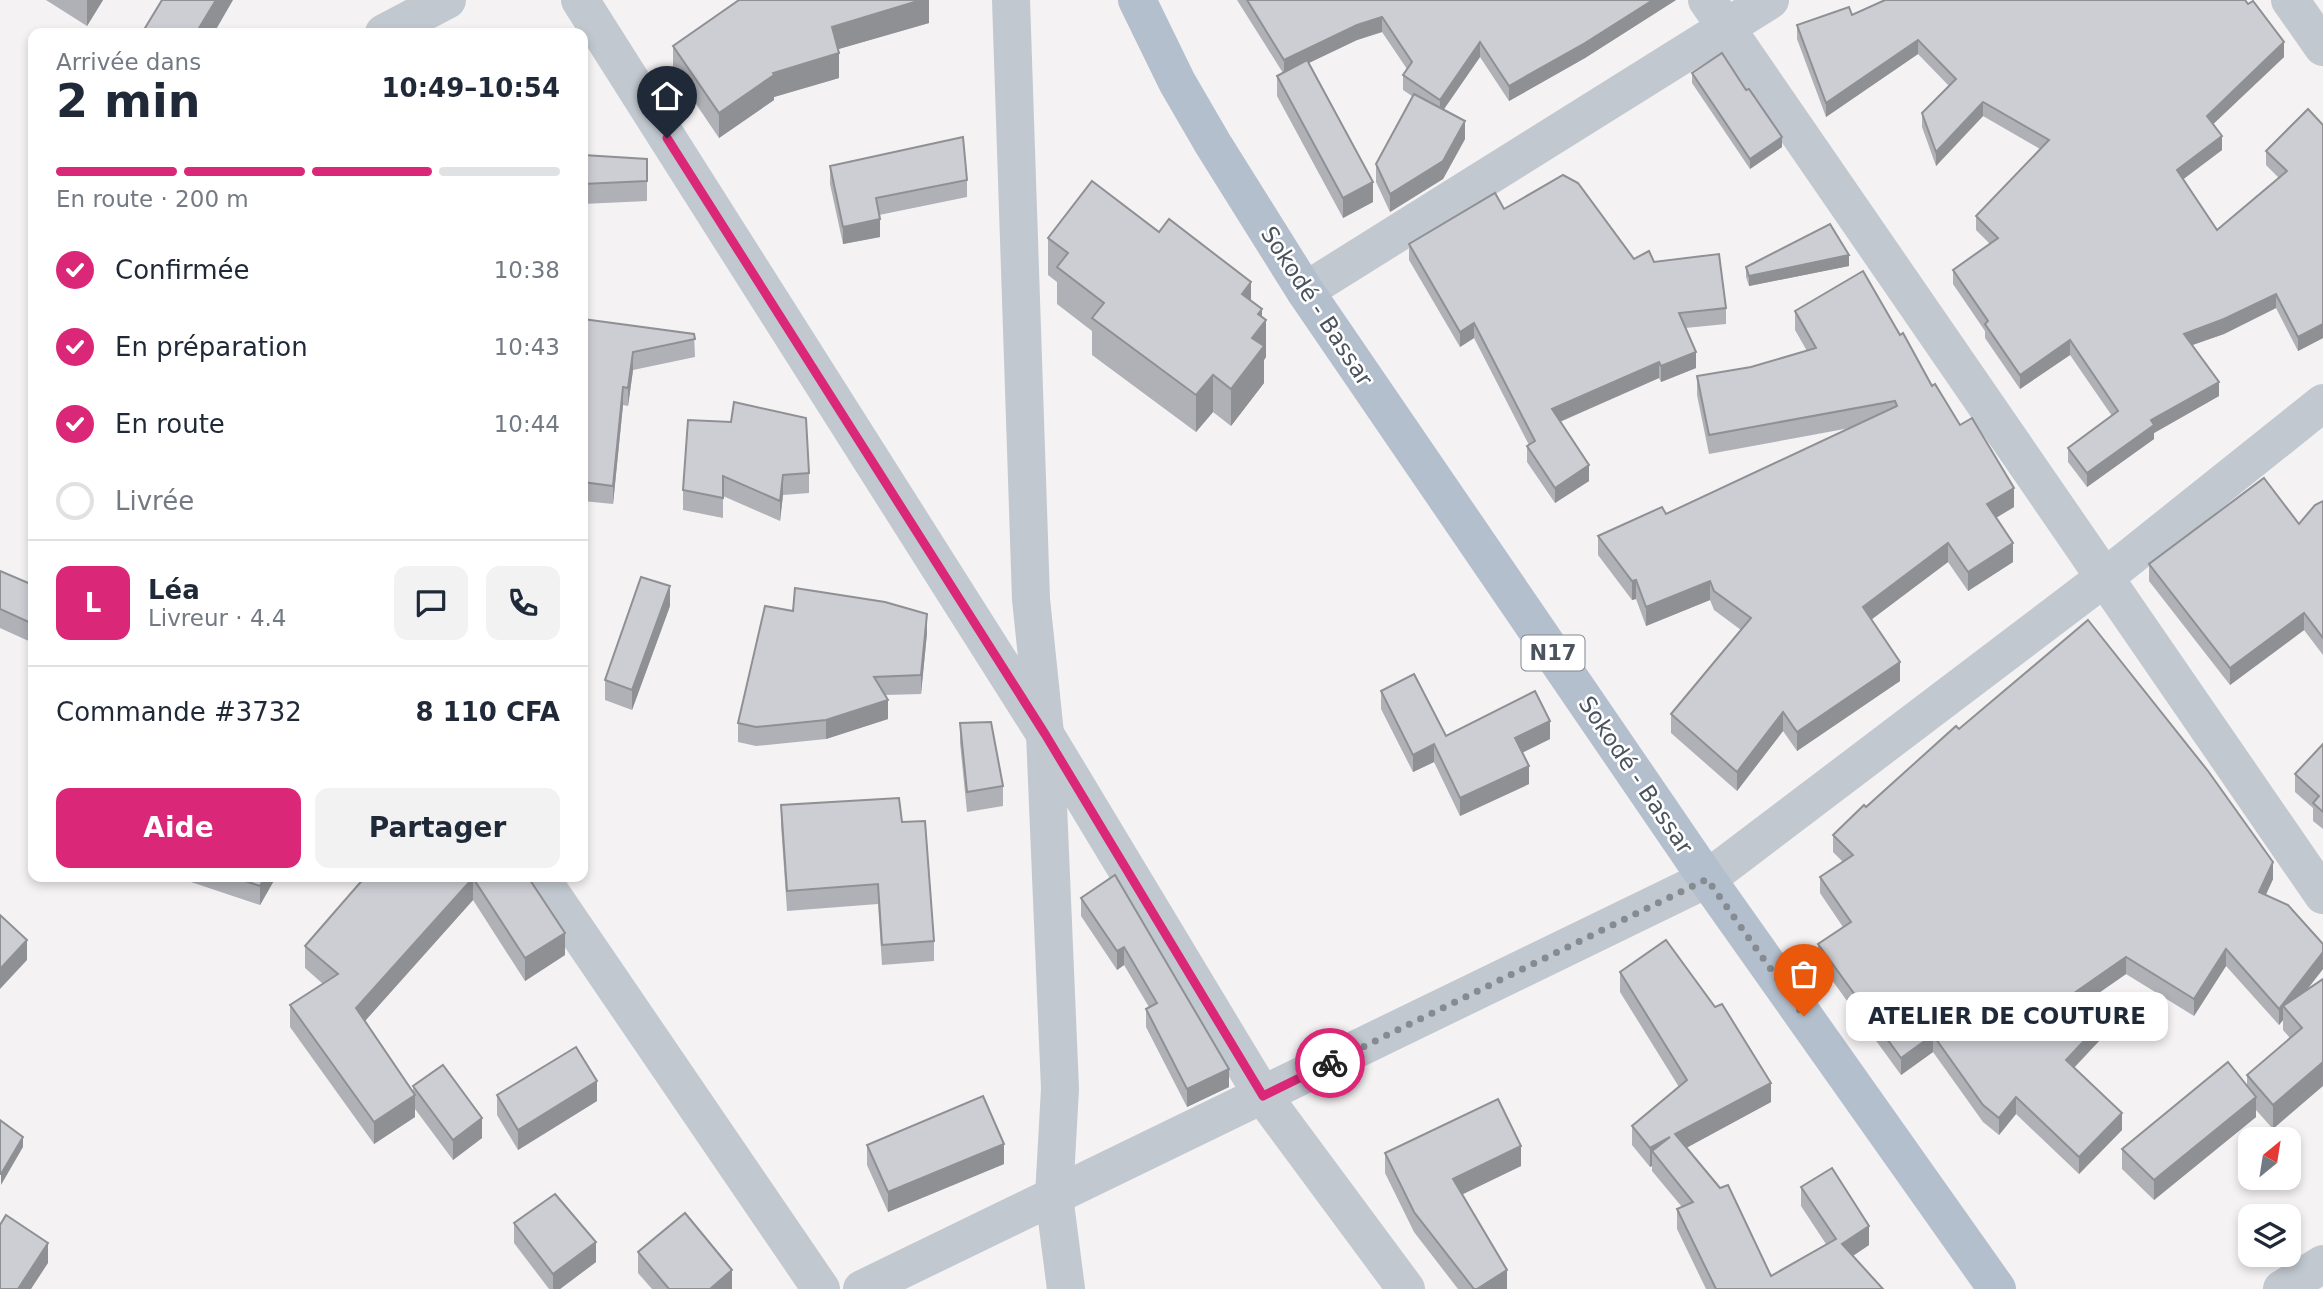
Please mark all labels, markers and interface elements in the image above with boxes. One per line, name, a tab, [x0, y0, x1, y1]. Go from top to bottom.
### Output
text: Arrivée dans	[56, 49, 201, 75]
pin	[637, 66, 697, 138]
text: 10:49–10:54	[381, 73, 560, 103]
text: 2 min	[56, 74, 200, 128]
icon: home	[648, 77, 686, 115]
text: En route · 200 m	[56, 186, 249, 212]
street label: Sokodé - Bassar	[1256, 222, 1378, 391]
icon: check	[56, 251, 94, 289]
text: Confirmée	[115, 255, 249, 285]
text: 10:38	[494, 257, 560, 283]
icon: check	[56, 328, 94, 366]
text: En préparation	[115, 332, 308, 362]
text: 10:43	[494, 334, 560, 360]
icon: check	[56, 405, 94, 443]
text: En route	[115, 409, 225, 439]
text: 10:44	[494, 411, 560, 437]
text: Livrée	[115, 486, 194, 516]
button: chat	[394, 566, 468, 640]
button: phone	[486, 566, 560, 640]
text: Léa	[148, 575, 200, 605]
text: L	[85, 588, 101, 618]
text: Livreur · 4.4	[148, 605, 286, 631]
road number: N17	[1522, 636, 1584, 670]
street label: Sokodé - Bassar	[1574, 691, 1699, 859]
text: Commande #3732	[56, 697, 302, 727]
text: 8 110 CFA	[416, 697, 560, 727]
button: Aide	[56, 788, 301, 868]
button: Partager	[315, 788, 560, 868]
pin	[1774, 944, 1834, 1016]
icon: bag	[1785, 955, 1823, 993]
callout: ATELIER DE COUTURE	[1846, 992, 2168, 1040]
text: ATELIER DE COUTURE	[1868, 1003, 2146, 1029]
courier	[1295, 1028, 1365, 1098]
icon: bike	[1311, 1044, 1349, 1082]
north arrow	[2238, 1127, 2301, 1190]
map controls	[2238, 1127, 2301, 1267]
button: layers	[2238, 1204, 2301, 1267]

